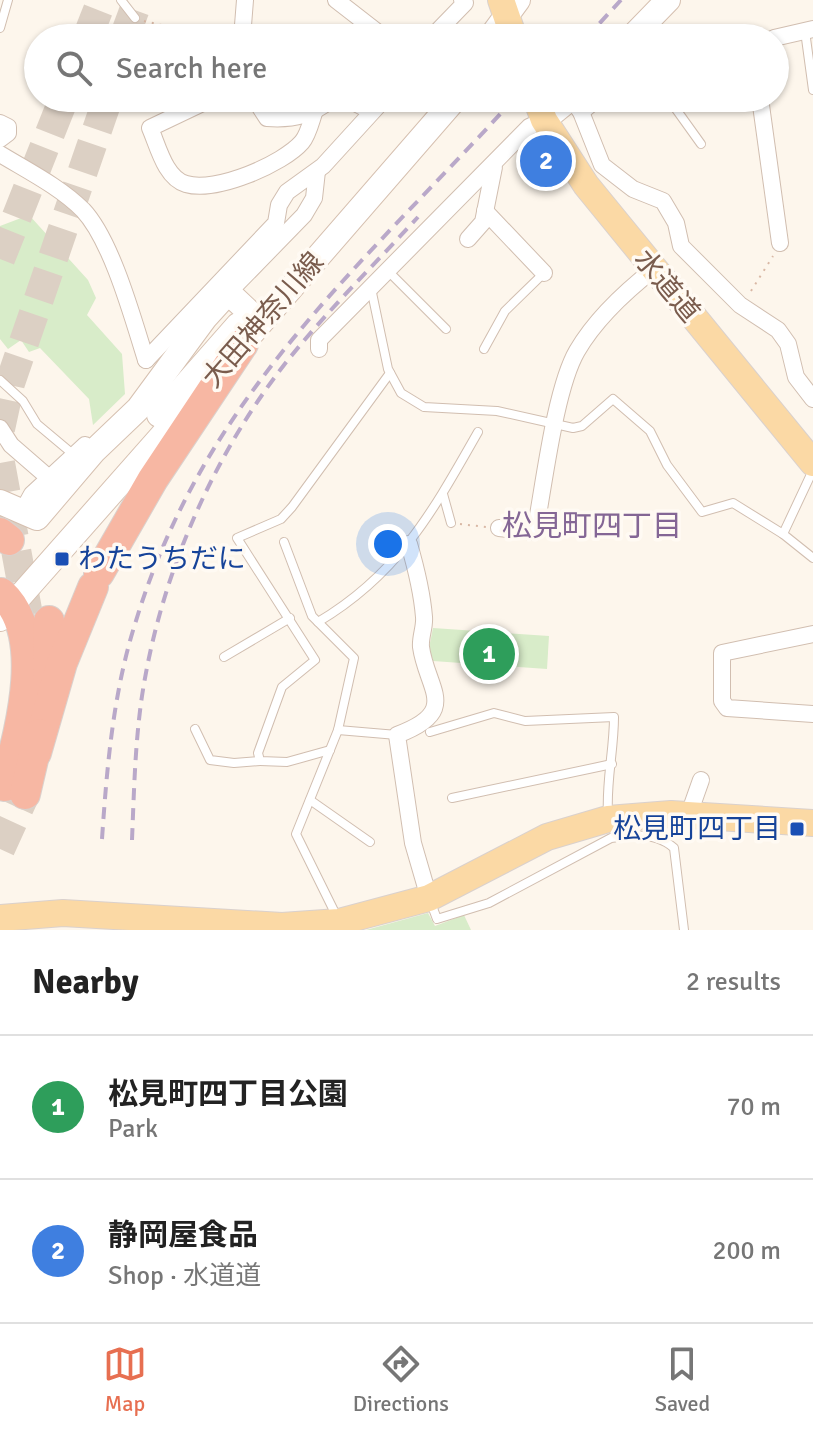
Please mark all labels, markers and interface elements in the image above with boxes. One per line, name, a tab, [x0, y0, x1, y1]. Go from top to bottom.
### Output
search box	[24, 24, 789, 112]
icon: search	[52, 46, 96, 90]
text: Search here	[116, 50, 267, 87]
pin: 2	[520, 131, 572, 191]
street label: 水道道	[627, 243, 707, 329]
street label: 大田神奈川線	[195, 245, 331, 395]
district label: 松見町四丁目	[502, 508, 682, 545]
your location	[368, 524, 408, 564]
place label: わたうちだに	[78, 542, 246, 576]
marker: わたうちだに	[53, 550, 71, 568]
pin: 1	[463, 624, 515, 684]
place label: 松見町四丁目	[613, 812, 781, 846]
marker: 松見町四丁目	[788, 820, 806, 838]
text: Nearby	[32, 961, 139, 1003]
text: 2 results	[686, 966, 781, 998]
text: 松見町四丁目公園	[108, 1076, 348, 1113]
text: 1	[51, 1091, 65, 1123]
text: 70 m	[726, 1091, 781, 1123]
text: Park	[108, 1113, 158, 1145]
text: 静岡屋食品	[108, 1217, 258, 1254]
text: 2	[51, 1235, 65, 1267]
text: 200 m	[712, 1235, 781, 1267]
text: Shop · 水道道	[108, 1260, 261, 1292]
tab: Map	[103, 1342, 147, 1417]
tab: Directions	[353, 1342, 449, 1417]
tab: Saved	[655, 1342, 710, 1417]

